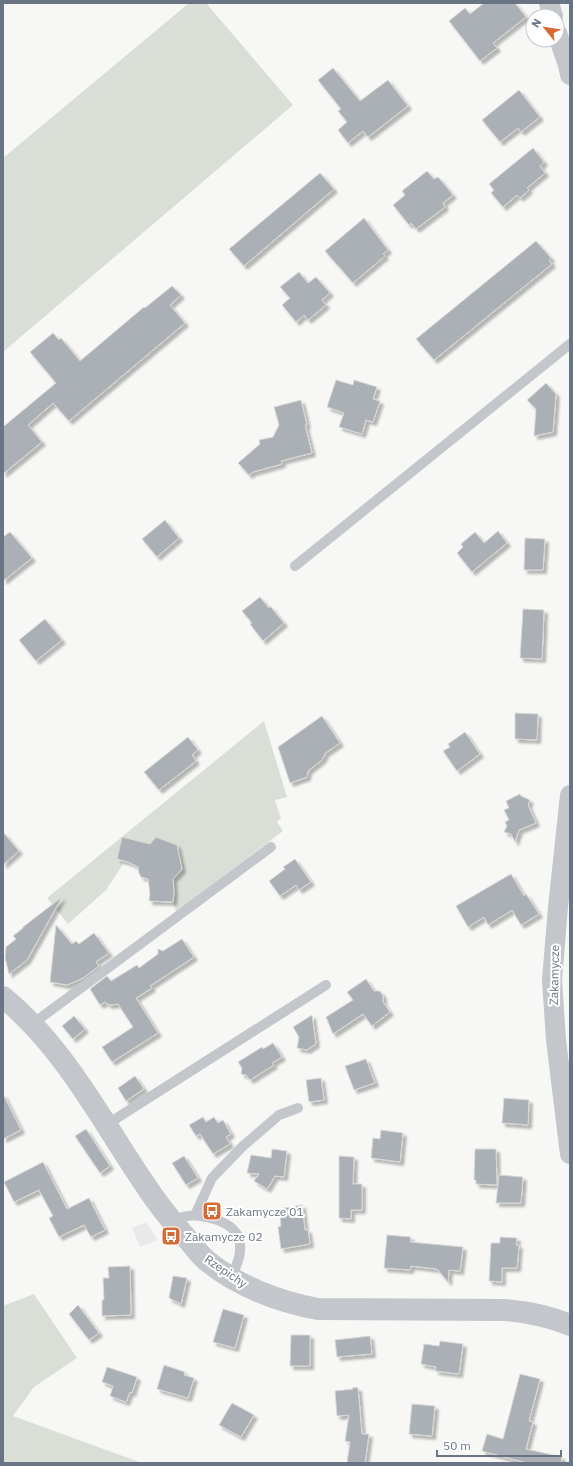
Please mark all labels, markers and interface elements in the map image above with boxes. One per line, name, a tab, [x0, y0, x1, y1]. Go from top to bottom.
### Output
north arrow	[525, 8, 565, 48]
text: N	[528, 16, 544, 30]
street label: Zakamycze	[546, 944, 562, 1005]
bus stop icon: Zakamycze 01	[201, 1200, 223, 1222]
place label: Zakamycze 01	[226, 1204, 304, 1219]
bus stop icon: Zakamycze 02	[160, 1225, 182, 1247]
place label: Zakamycze 02	[185, 1229, 263, 1244]
street label: Rzepichy	[202, 1251, 250, 1291]
scale bar	[437, 1432, 561, 1458]
text: 50 m	[443, 1438, 471, 1453]

